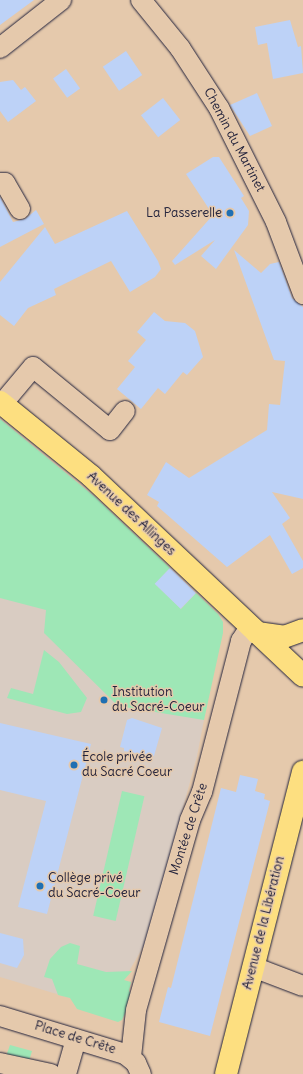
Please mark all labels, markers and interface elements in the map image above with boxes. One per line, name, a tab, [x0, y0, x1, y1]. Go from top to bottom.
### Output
street label: Chemin du Martinet	[200, 85, 268, 195]
place label: La Passerelle	[146, 205, 222, 221]
marker: La Passerelle	[225, 208, 235, 218]
street label: Avenue des Allinges	[84, 469, 178, 559]
place label: Institution du Sacré-Coeur	[112, 685, 205, 716]
marker: Institution du Sacré-Coeur	[99, 695, 109, 705]
place label: École privée du Sacré Coeur	[82, 750, 172, 781]
marker: École privée du Sacré Coeur	[69, 760, 79, 770]
street label: Montée de Crête	[167, 781, 211, 877]
street label: Avenue de la Libération	[240, 855, 288, 991]
place label: Collège privé du Sacré-Coeur	[48, 871, 141, 902]
marker: Collège privé du Sacré-Coeur	[35, 881, 45, 891]
street label: Place de Crête	[33, 1018, 117, 1058]

